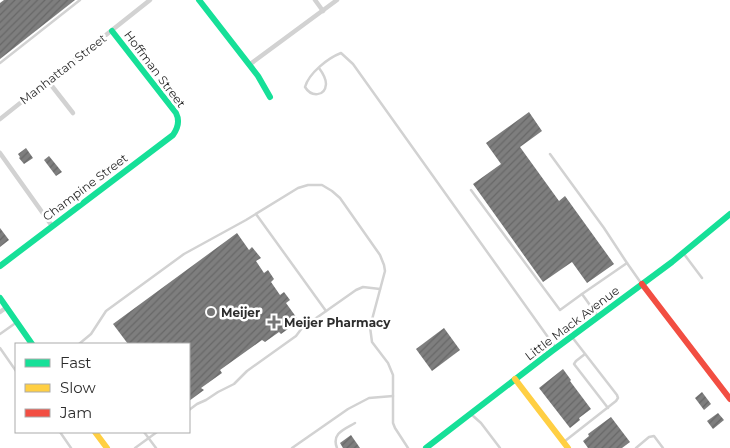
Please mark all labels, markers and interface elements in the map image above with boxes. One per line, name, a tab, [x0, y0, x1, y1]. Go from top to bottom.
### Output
street label: Hoffman Street	[121, 27, 189, 111]
street label: Manhattan Street	[17, 30, 109, 107]
street label: Champine Street	[40, 150, 131, 224]
street label: Little Mack Avenue	[522, 283, 622, 363]
place label: Meijer	[221, 305, 260, 320]
marker: Meijer	[205, 306, 217, 318]
place label: Meijer Pharmacy	[284, 315, 391, 330]
marker: Meijer Pharmacy	[268, 316, 280, 328]
legend	[15, 343, 190, 433]
text: Fast	[60, 353, 91, 372]
text: Slow	[60, 378, 96, 397]
text: Jam	[59, 403, 92, 422]

